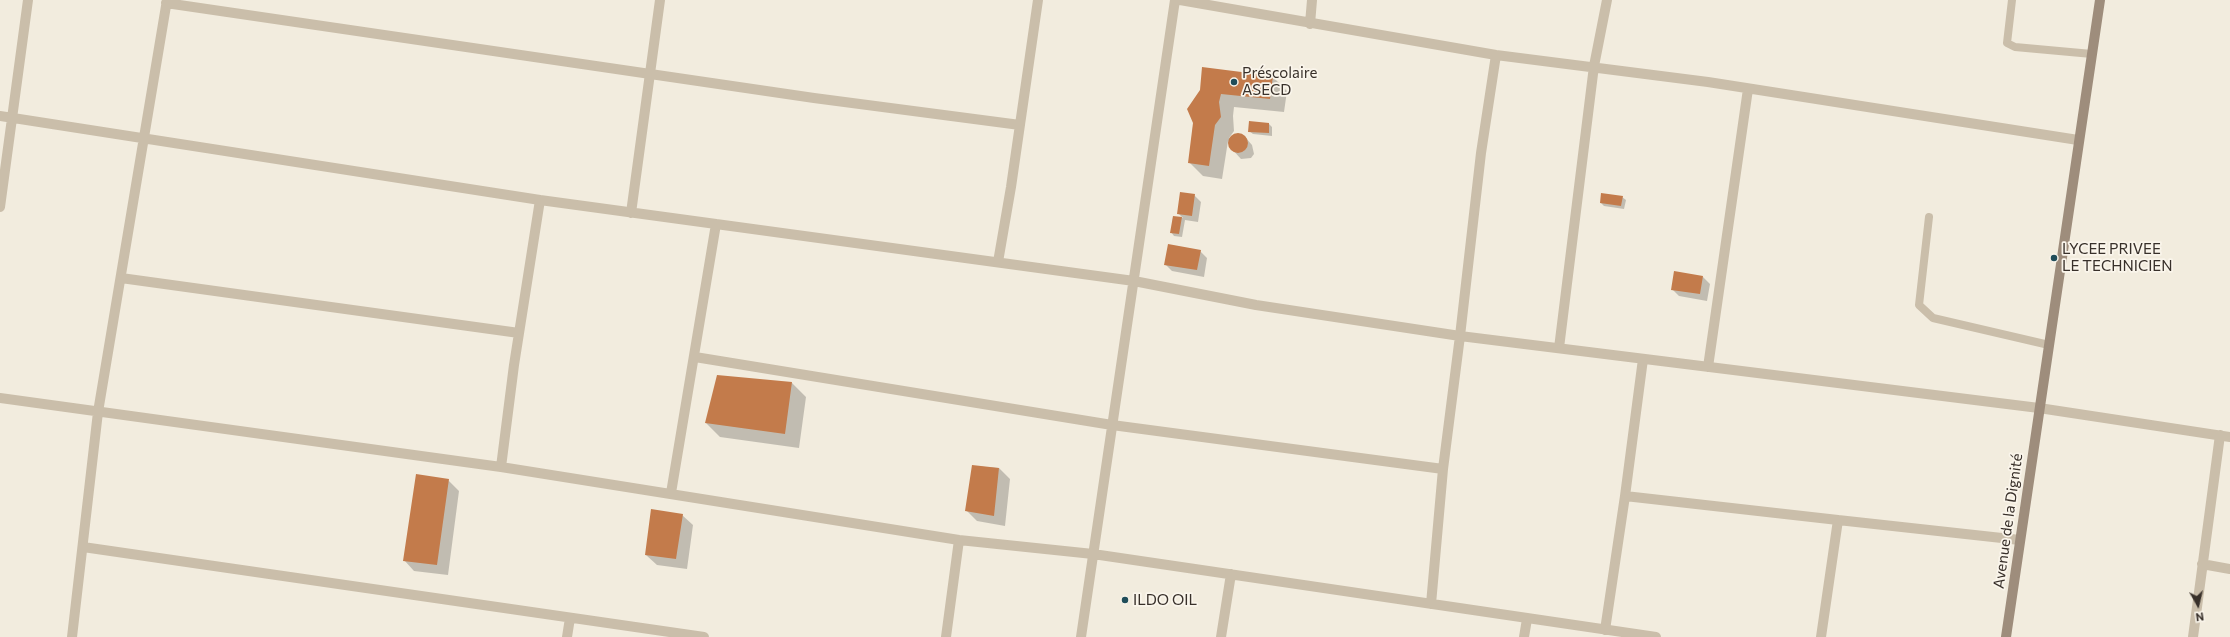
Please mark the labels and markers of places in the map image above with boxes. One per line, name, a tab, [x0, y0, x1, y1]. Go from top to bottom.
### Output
place label: Préscolaire ASECD	[1242, 64, 1317, 99]
marker: Préscolaire ASECD	[1229, 77, 1239, 87]
place label: LYCEE PRIVEE LE TECHNICIEN	[2062, 240, 2173, 275]
marker: LYCEE PRIVEE LE TECHNICIEN	[2049, 253, 2059, 263]
place label: ILDO OIL	[1133, 591, 1197, 609]
marker: ILDO OIL	[1120, 595, 1130, 605]

